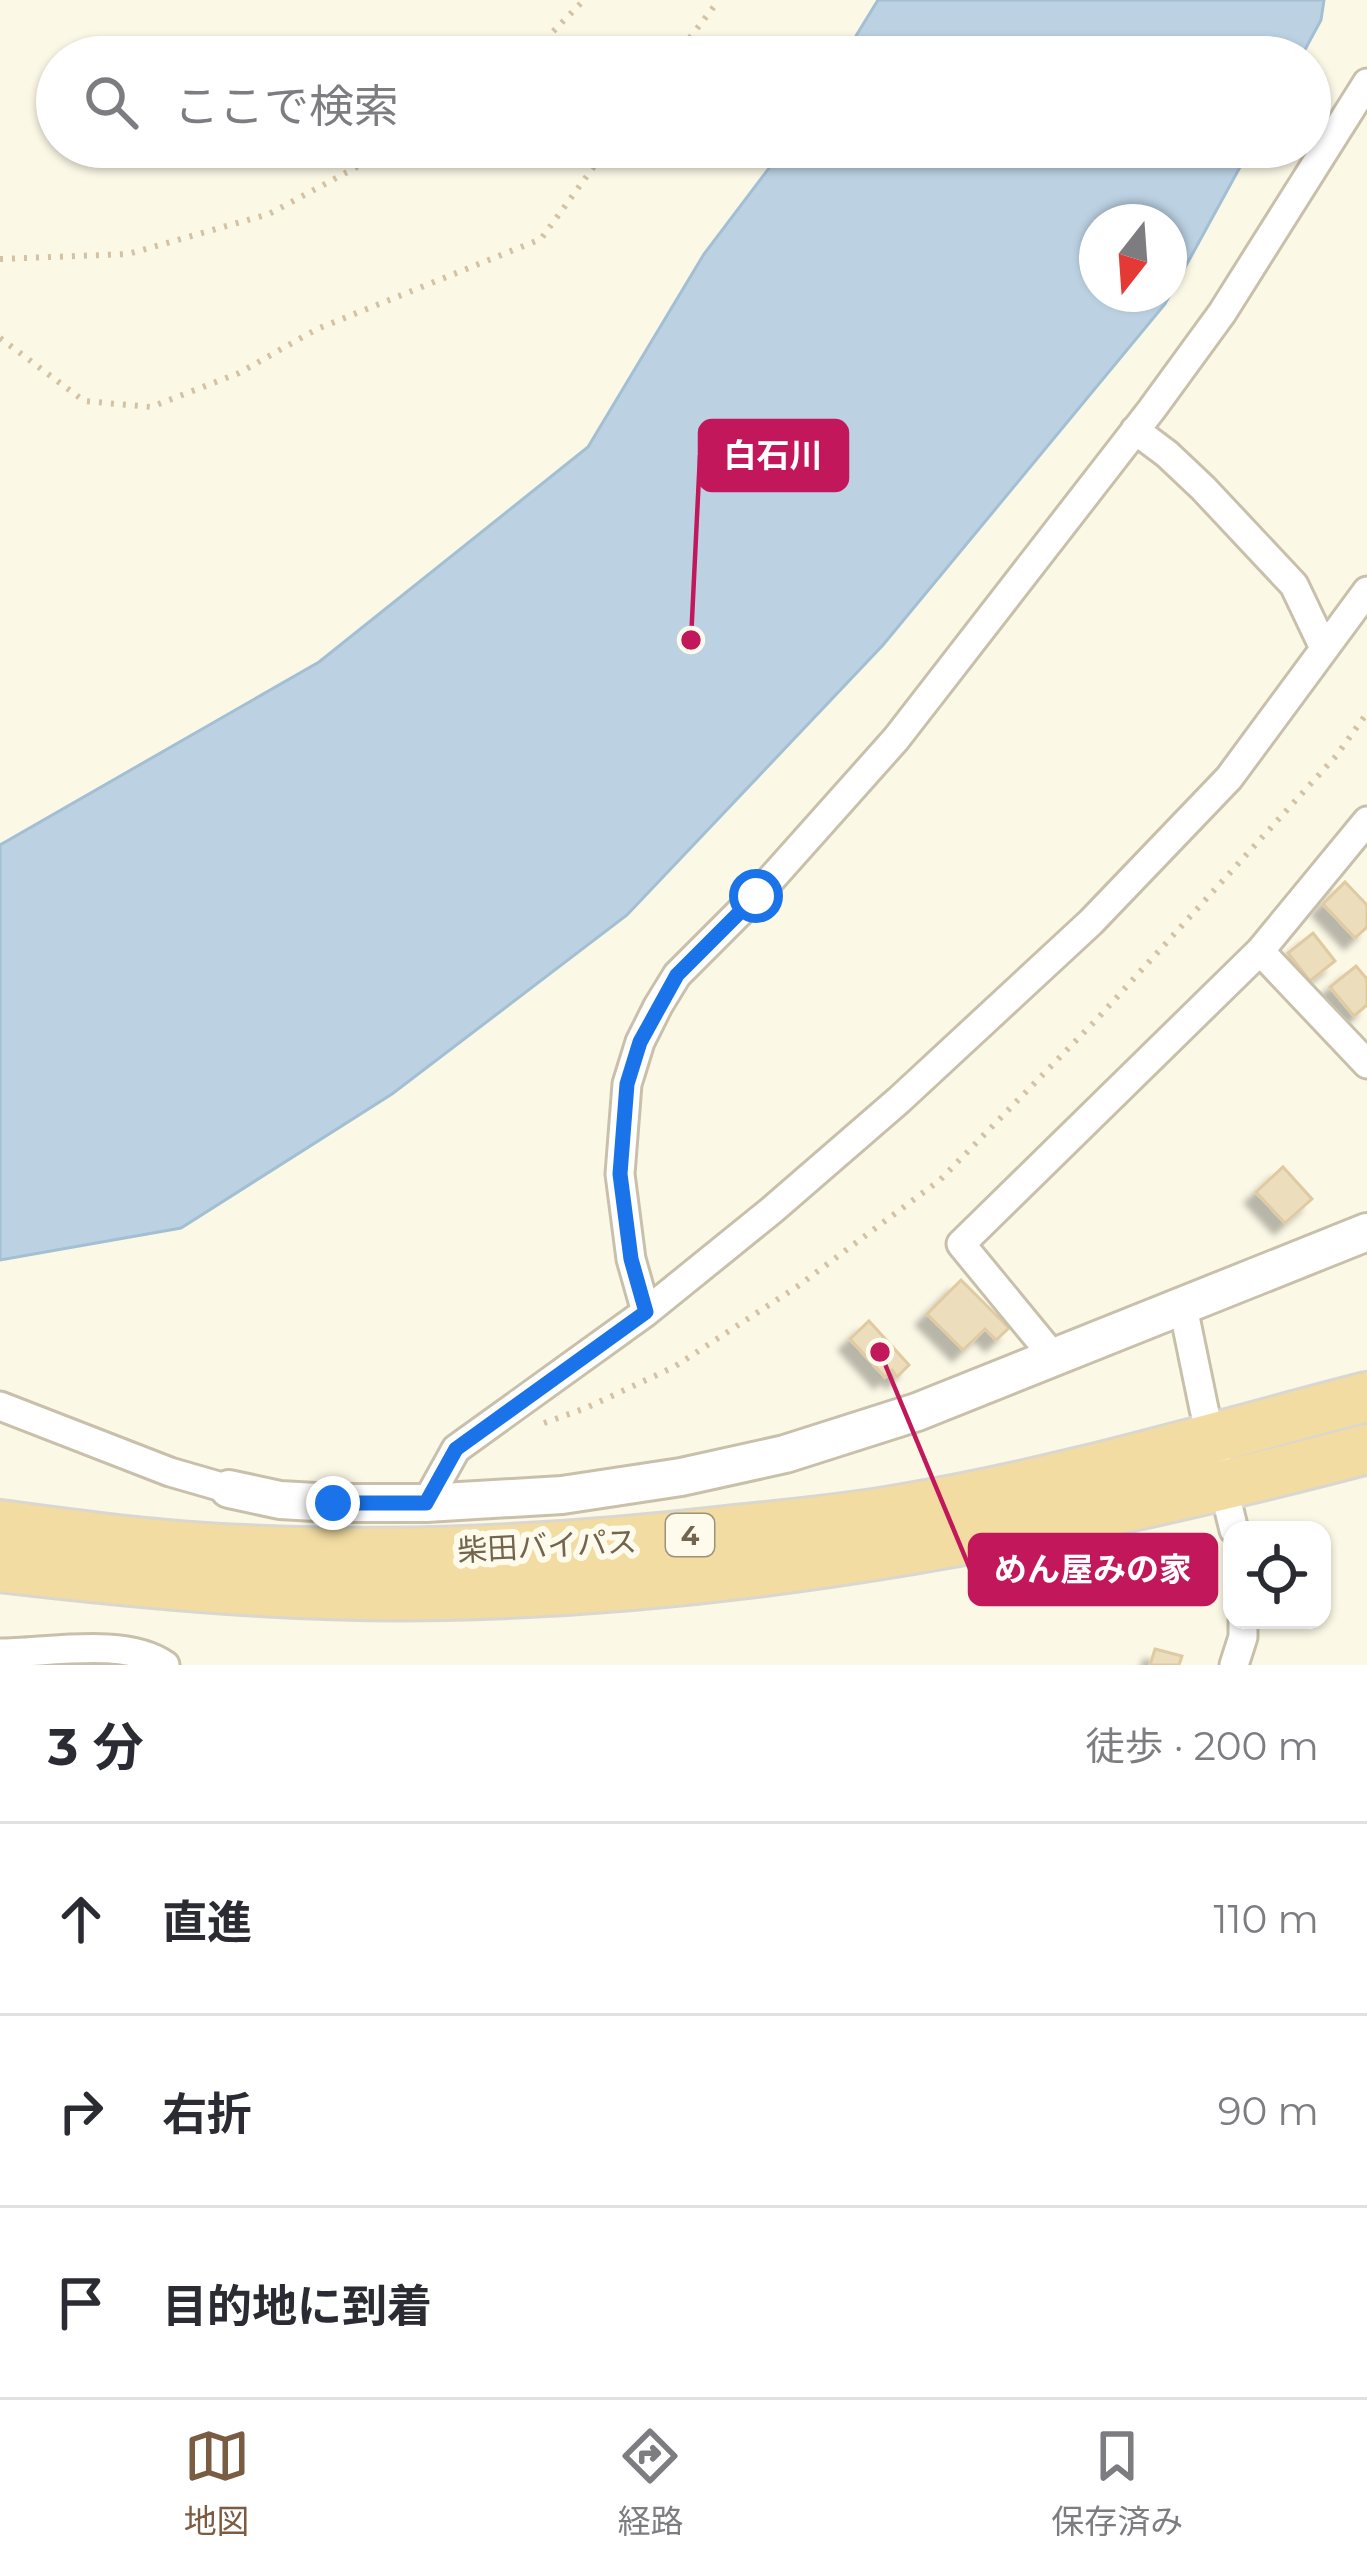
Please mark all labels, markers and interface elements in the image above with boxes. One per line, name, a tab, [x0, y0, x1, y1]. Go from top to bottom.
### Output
search box	[36, 36, 1331, 168]
icon: search	[78, 69, 144, 135]
text: ここで検索	[174, 78, 399, 133]
north arrow	[1079, 204, 1187, 312]
callout: 白石川	[700, 421, 847, 490]
text: 白石川	[724, 435, 823, 475]
route start	[729, 869, 783, 923]
route end	[306, 1476, 360, 1530]
road number: 4	[666, 1514, 714, 1556]
map controls	[1223, 1521, 1331, 1629]
button: locate	[1223, 1521, 1331, 1629]
street label: 柴田バイパス	[456, 1523, 638, 1569]
callout: めん屋みの家	[970, 1535, 1216, 1604]
text: めん屋みの家	[994, 1549, 1192, 1589]
text: 3 分	[48, 1716, 144, 1778]
text: 徒歩 · 200 m	[1085, 1722, 1319, 1770]
icon: ahead	[48, 1886, 114, 1952]
text: 直進	[162, 1894, 252, 1949]
text: 110 m	[1213, 1895, 1319, 1943]
icon: right	[48, 2078, 114, 2144]
text: 右折	[162, 2086, 252, 2141]
text: 90 m	[1218, 2087, 1319, 2135]
icon: arrive	[48, 2270, 114, 2336]
text: 目的地に到着	[162, 2278, 432, 2333]
tab: 地図	[184, 2423, 250, 2543]
tab: 経路	[617, 2423, 683, 2543]
tab: 保存済み	[1051, 2423, 1183, 2543]

